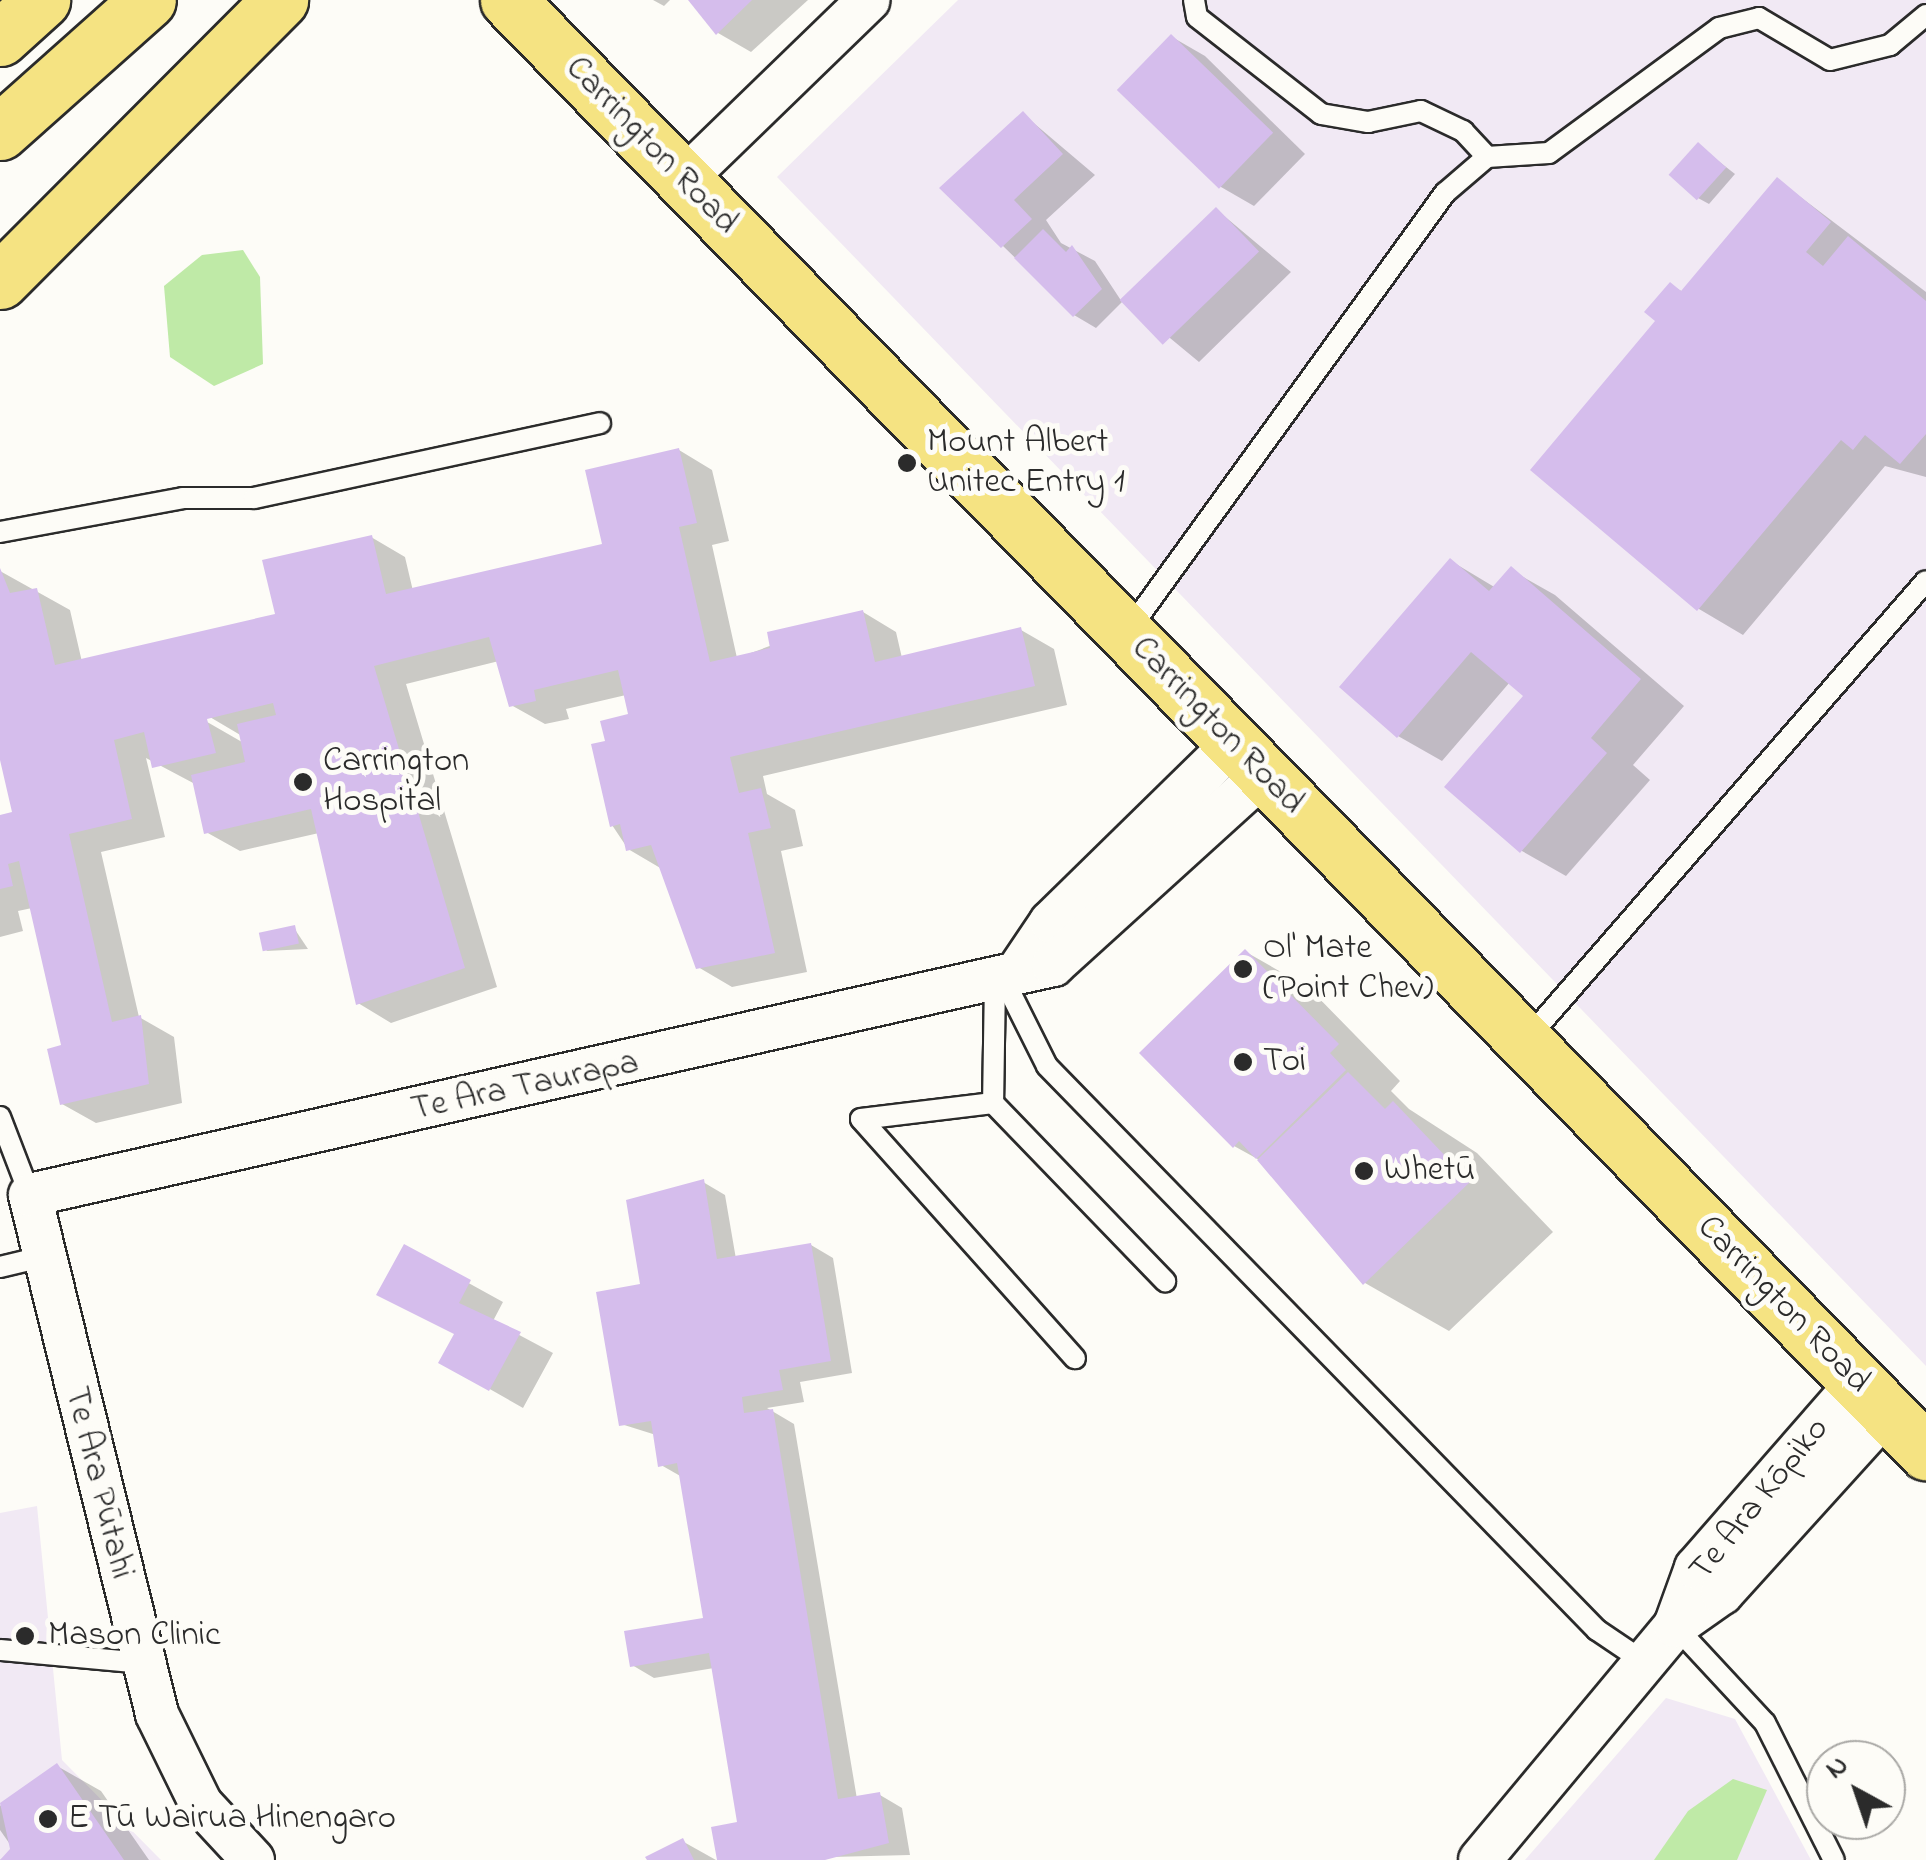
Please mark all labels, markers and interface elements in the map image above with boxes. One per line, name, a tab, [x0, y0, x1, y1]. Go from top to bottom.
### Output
street label: Carrington Road	[556, 48, 746, 244]
place label: Mount Albert Unitec Entry 1	[927, 422, 1125, 504]
marker: Mount Albert Unitec Entry 1	[896, 452, 918, 474]
street label: Carrington Road	[1122, 628, 1312, 824]
place label: Carrington Hospital	[323, 741, 469, 823]
marker: Carrington Hospital	[292, 771, 314, 793]
place label: Ol' Mate (Point Chev)	[1263, 928, 1433, 1010]
marker: Ol' Mate (Point Chev)	[1232, 958, 1254, 980]
place label: Toi	[1263, 1041, 1306, 1083]
street label: Te Ara Taurapa	[408, 1042, 642, 1132]
marker: Toi	[1232, 1051, 1254, 1073]
place label: Whetū	[1384, 1150, 1475, 1192]
marker: Whetū	[1353, 1160, 1375, 1182]
street label: Carrington Road	[1688, 1207, 1878, 1403]
street label: Te Ara Pūtahi	[54, 1383, 142, 1583]
street label: Te Ara Kōpiko	[1681, 1410, 1839, 1590]
place label: Mason Clinic	[48, 1615, 221, 1657]
marker: Mason Clinic	[12, 1623, 38, 1649]
north arrow	[1806, 1740, 1906, 1840]
text: N	[1817, 1746, 1858, 1790]
place label: E Tū Wairua Hinengaro	[68, 1798, 396, 1840]
marker: E Tū Wairua Hinengaro	[37, 1808, 59, 1830]

